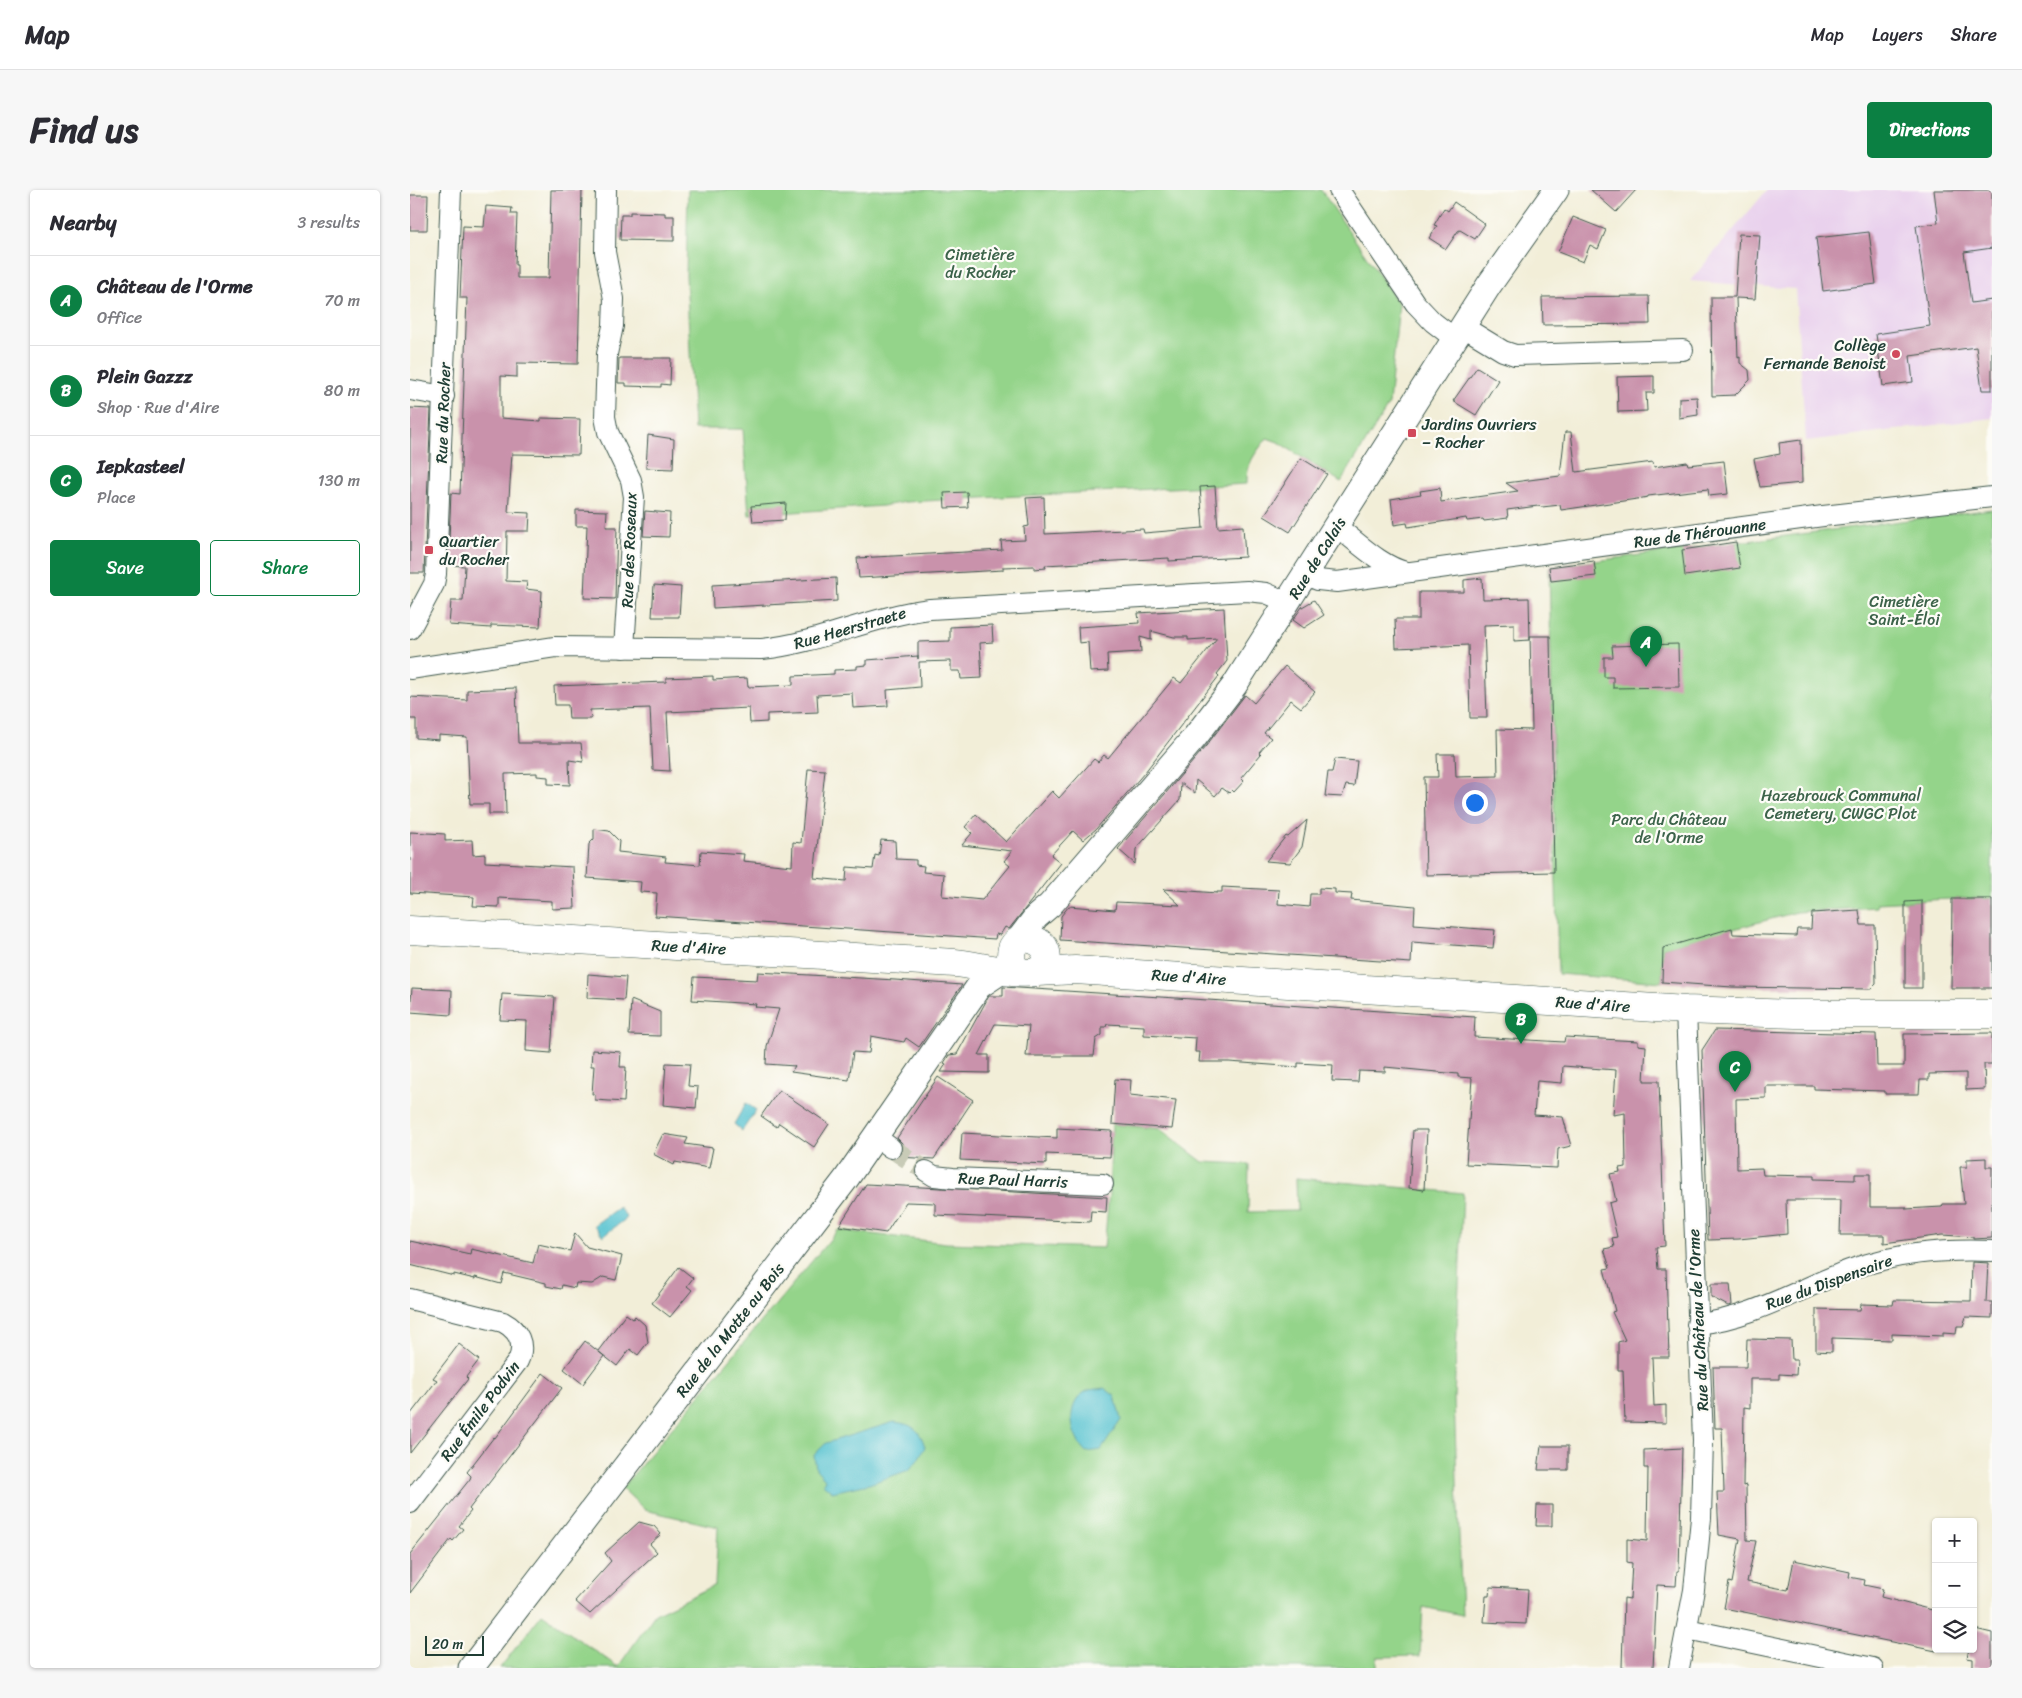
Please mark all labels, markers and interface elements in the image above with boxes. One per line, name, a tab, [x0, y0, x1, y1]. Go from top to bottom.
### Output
text: Map	[25, 14, 69, 56]
text: Map	[1811, 19, 1844, 51]
text: Layers	[1872, 19, 1923, 51]
text: Share	[1951, 19, 1997, 51]
text: Find us	[30, 99, 138, 161]
button: Directions	[1867, 102, 1992, 158]
text: Nearby	[50, 204, 116, 242]
text: 3 results	[297, 208, 360, 237]
park label: Cimetière du Rocher	[945, 240, 1016, 287]
text: Château de l'Orme	[97, 270, 253, 303]
text: A	[61, 286, 71, 315]
text: 70 m	[324, 286, 360, 315]
text: Office	[97, 303, 142, 332]
place label: Collège Fernande Benoist	[1764, 331, 1886, 378]
marker: Collège Fernande Benoist	[1890, 348, 1902, 360]
text: Plein Gazzz	[97, 360, 193, 393]
street label: Rue du Rocher	[427, 361, 459, 464]
text: B	[61, 376, 71, 405]
text: 80 m	[324, 376, 360, 405]
text: Shop · Rue d'Aire	[97, 393, 219, 422]
place label: Jardins Ouvriers – Rocher	[1421, 410, 1537, 457]
marker: Jardins Ouvriers – Rocher	[1406, 427, 1418, 439]
text: Iepkasteel	[97, 450, 184, 483]
text: C	[61, 466, 71, 495]
text: 130 m	[318, 466, 360, 495]
text: Place	[97, 483, 136, 512]
street label: Rue des Roseaux	[612, 491, 646, 608]
street label: Rue de Thérouanne	[1632, 509, 1768, 557]
street label: Rue de Calais	[1280, 511, 1354, 605]
place label: Quartier du Rocher	[439, 527, 510, 574]
button: Save	[50, 540, 200, 596]
button: Share	[210, 540, 360, 596]
marker: Quartier du Rocher	[423, 544, 435, 556]
park label: Cimetière Saint-Éloi	[1868, 587, 1940, 634]
street label: Rue Heerstraete	[790, 598, 910, 658]
pin: A	[1630, 626, 1662, 667]
park label: Hazebrouck Communal Cemetery, CWGC Plot	[1761, 781, 1921, 828]
your location	[1462, 790, 1488, 816]
park label: Parc du Château de l'Orme	[1611, 805, 1727, 852]
street label: Rue d'Aire	[651, 931, 727, 963]
street label: Rue d'Aire	[1151, 960, 1227, 994]
street label: Rue d'Aire	[1555, 987, 1631, 1021]
pin: B	[1505, 1003, 1537, 1044]
pin: C	[1719, 1051, 1751, 1092]
street label: Rue Paul Harris	[958, 1164, 1069, 1196]
street label: Rue du Château de l'Orme	[1679, 1228, 1717, 1412]
street label: Rue du Dispensaire	[1762, 1246, 1896, 1318]
street label: Rue de la Motte au Bois	[668, 1256, 792, 1404]
street label: Rue Émile Podvin	[432, 1354, 528, 1468]
map controls	[1932, 1518, 1977, 1653]
button: +	[1932, 1518, 1977, 1563]
button: −	[1932, 1563, 1977, 1608]
button: layers	[1932, 1608, 1977, 1653]
text: 20 m	[432, 1632, 463, 1657]
scale bar	[425, 1633, 484, 1656]

